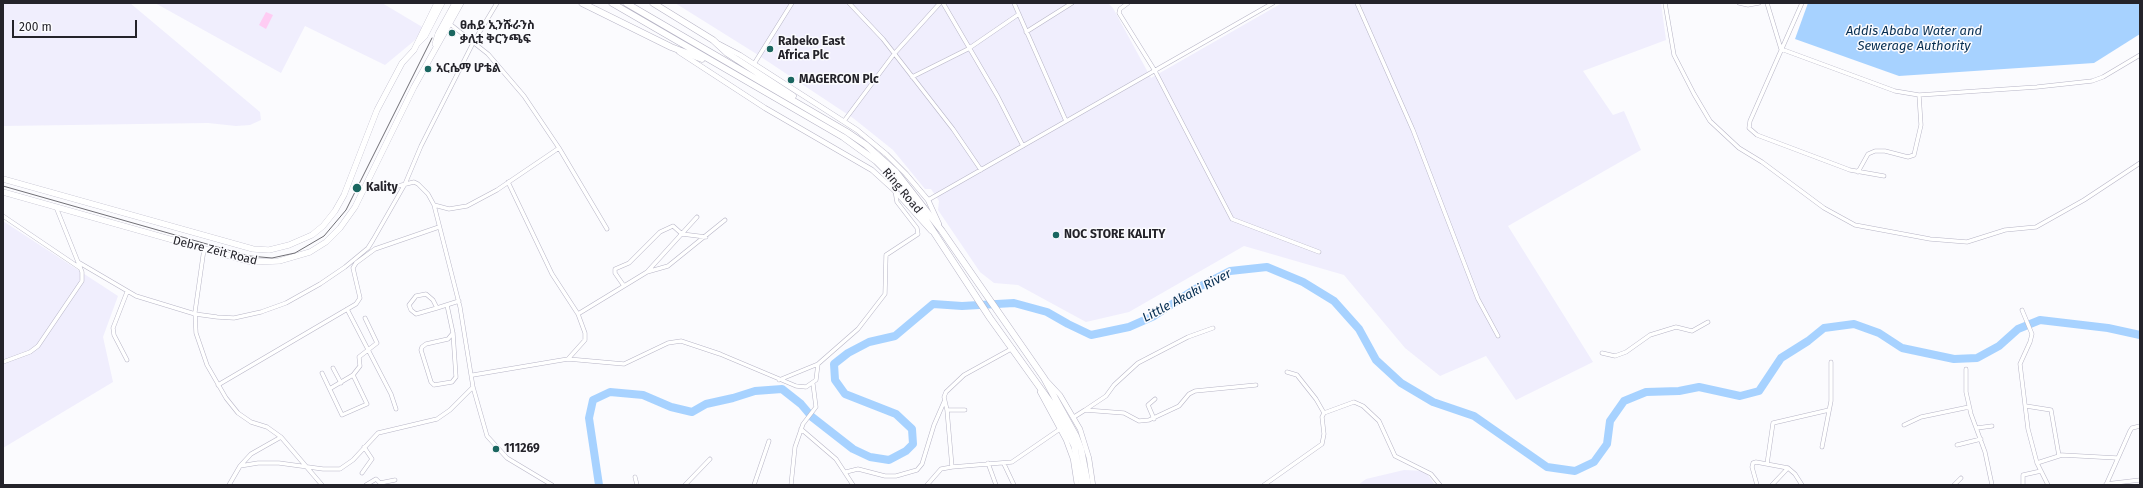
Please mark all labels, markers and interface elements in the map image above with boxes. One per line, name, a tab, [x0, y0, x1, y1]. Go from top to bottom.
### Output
scale bar	[14, 12, 139, 38]
place label: ፀሐይ ኢንሹራንስ ቃሊቲ ቅርንጫፍ	[460, 19, 535, 47]
text: 200 m	[19, 20, 52, 34]
water label: Addis Ababa Water and Sewerage Authority	[1846, 23, 1982, 54]
marker: ፀሐይ ኢንሹራንስ ቃሊቲ ቅርንጫፍ	[447, 28, 457, 38]
place label: Rabeko East Africa Plc	[778, 35, 845, 63]
marker: Rabeko East Africa Plc	[765, 44, 775, 54]
place label: አርሴማ ሆቴል	[436, 62, 501, 76]
marker: አርሴማ ሆቴል	[423, 64, 433, 74]
place label: MAGERCON Plc	[799, 73, 879, 87]
marker: MAGERCON Plc	[786, 75, 796, 85]
street label: Ring Road	[879, 165, 925, 217]
place label: Kality	[366, 181, 398, 195]
marker: Kality	[351, 182, 363, 194]
place label: NOC STORE KALITY	[1064, 228, 1165, 242]
marker: NOC STORE KALITY	[1051, 230, 1061, 240]
street label: Debre Zeit Road	[171, 234, 259, 268]
water label: Little Akaki River	[1140, 266, 1234, 326]
place label: 111269	[504, 442, 540, 456]
marker: 111269	[491, 444, 501, 454]

